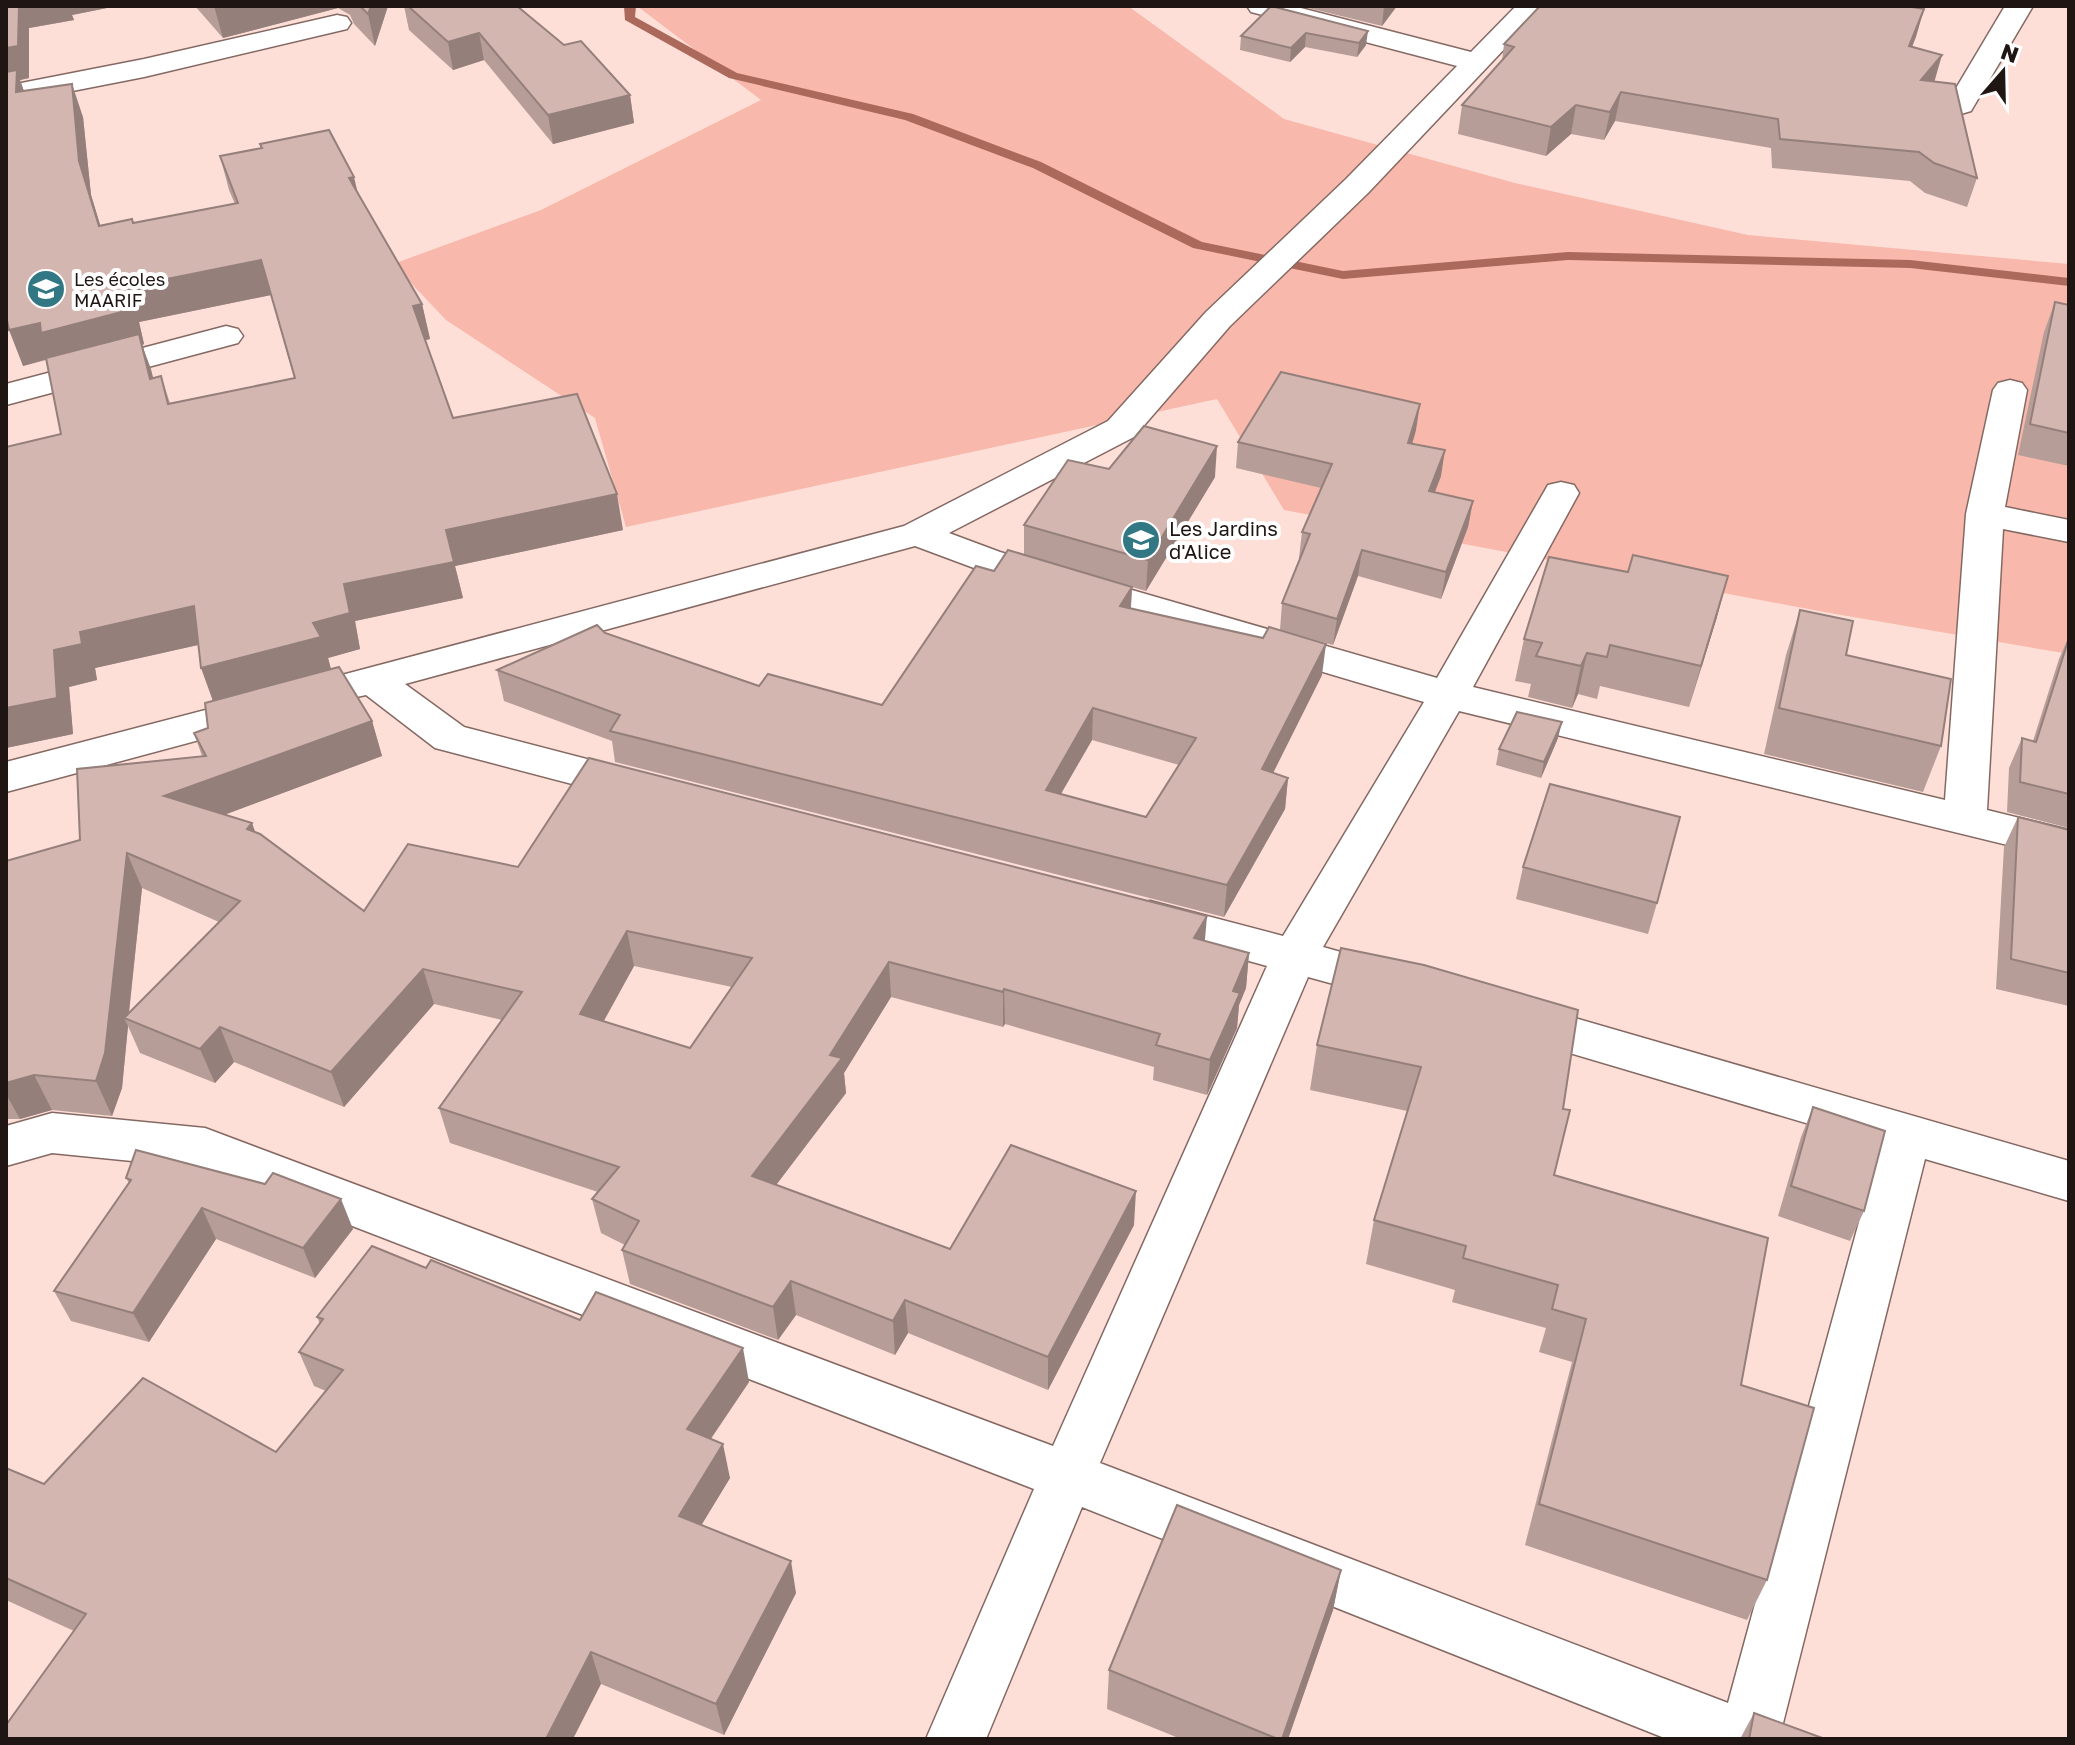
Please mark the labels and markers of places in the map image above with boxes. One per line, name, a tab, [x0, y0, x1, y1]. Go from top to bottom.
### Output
school or university icon: Les écoles MAARIF	[25, 268, 67, 310]
place label: Les écoles MAARIF	[74, 268, 165, 311]
place label: Les Jardins d'Alice	[1169, 516, 1278, 563]
school or university icon: Les Jardins d'Alice	[1120, 519, 1162, 561]

